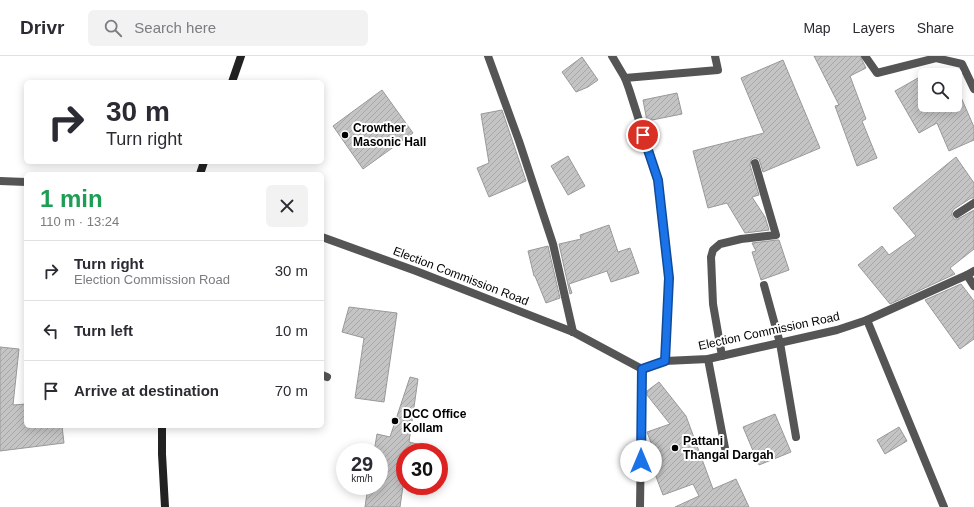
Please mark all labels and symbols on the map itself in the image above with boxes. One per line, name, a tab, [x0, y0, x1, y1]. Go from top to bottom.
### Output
pin	[626, 118, 660, 152]
place label: Crowther Masonic Hall	[353, 121, 426, 149]
marker: Crowther Masonic Hall	[340, 130, 350, 140]
street label: Election Commission Road	[391, 244, 531, 308]
street label: Election Commission Road	[697, 309, 841, 353]
place label: DCC Office Kollam	[403, 407, 467, 435]
marker: DCC Office Kollam	[390, 416, 400, 426]
place label: Pattani Thangal Dargah	[683, 434, 774, 462]
position arrow	[620, 440, 662, 482]
speed limit sign: 30	[396, 443, 448, 495]
marker: Pattani Thangal Dargah	[670, 443, 680, 453]

